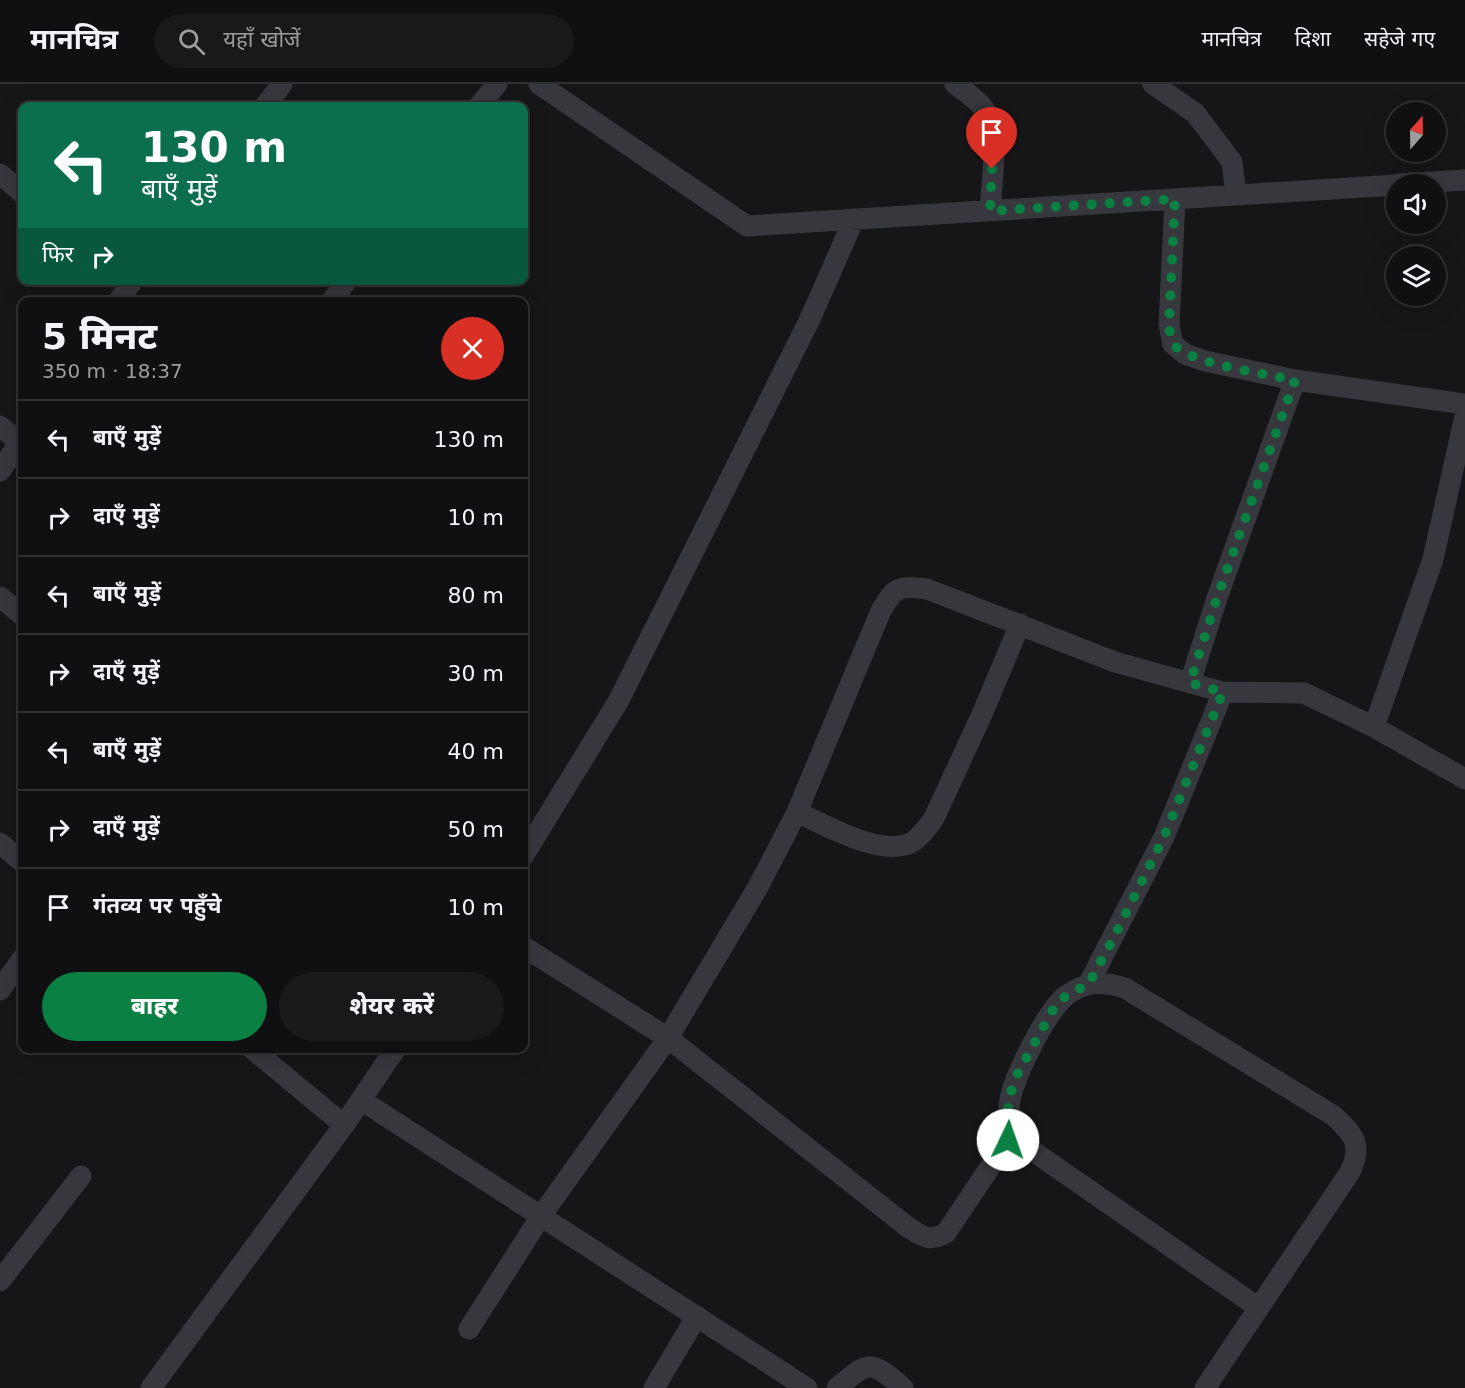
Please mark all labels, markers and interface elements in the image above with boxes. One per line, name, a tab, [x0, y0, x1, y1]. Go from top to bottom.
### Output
search box	[154, 14, 574, 68]
text: मानचित्र	[30, 23, 118, 56]
icon: search	[175, 25, 208, 58]
text: यहाँ खोजें	[223, 27, 300, 52]
text: मानचित्र	[1202, 27, 1262, 51]
text: दिशा	[1295, 27, 1331, 51]
text: सहेजे गए	[1364, 27, 1435, 51]
north arrow	[1386, 102, 1446, 162]
map controls	[1386, 102, 1446, 306]
pin	[966, 107, 1017, 169]
icon: arrive	[975, 116, 1008, 149]
text: 130 m	[141, 123, 287, 172]
icon: left	[42, 126, 120, 204]
text: बाएँ मुड़ें	[141, 173, 218, 204]
button: sound	[1386, 174, 1446, 234]
icon: right	[86, 240, 119, 273]
text: फिर	[42, 242, 74, 267]
button: layers	[1386, 246, 1446, 306]
text: 5 मिनट	[42, 316, 157, 357]
button: close	[441, 317, 504, 380]
text: 350 m · 18:37	[42, 359, 183, 383]
icon: left	[42, 423, 75, 456]
text: बाएँ मुड़ें	[93, 425, 161, 450]
text: 130 m	[434, 427, 504, 452]
icon: right	[42, 501, 75, 534]
text: दाएँ मुड़ें	[93, 503, 160, 528]
text: 10 m	[448, 505, 504, 530]
icon: left	[42, 579, 75, 612]
text: बाएँ मुड़ें	[93, 581, 161, 606]
text: 80 m	[448, 583, 504, 608]
icon: right	[42, 657, 75, 690]
text: दाएँ मुड़ें	[93, 659, 160, 684]
text: 30 m	[448, 661, 504, 686]
icon: left	[42, 735, 75, 768]
text: बाएँ मुड़ें	[93, 737, 161, 762]
text: 40 m	[448, 739, 504, 764]
icon: right	[42, 813, 75, 846]
text: दाएँ मुड़ें	[93, 815, 160, 840]
text: 50 m	[448, 817, 504, 842]
icon: arrive	[42, 891, 75, 924]
text: गंतव्य पर पहुँचे	[93, 893, 221, 918]
text: 10 m	[448, 895, 504, 920]
button: बाहर	[42, 972, 267, 1041]
button: शेयर करें	[279, 972, 504, 1041]
position arrow	[976, 1108, 1040, 1172]

